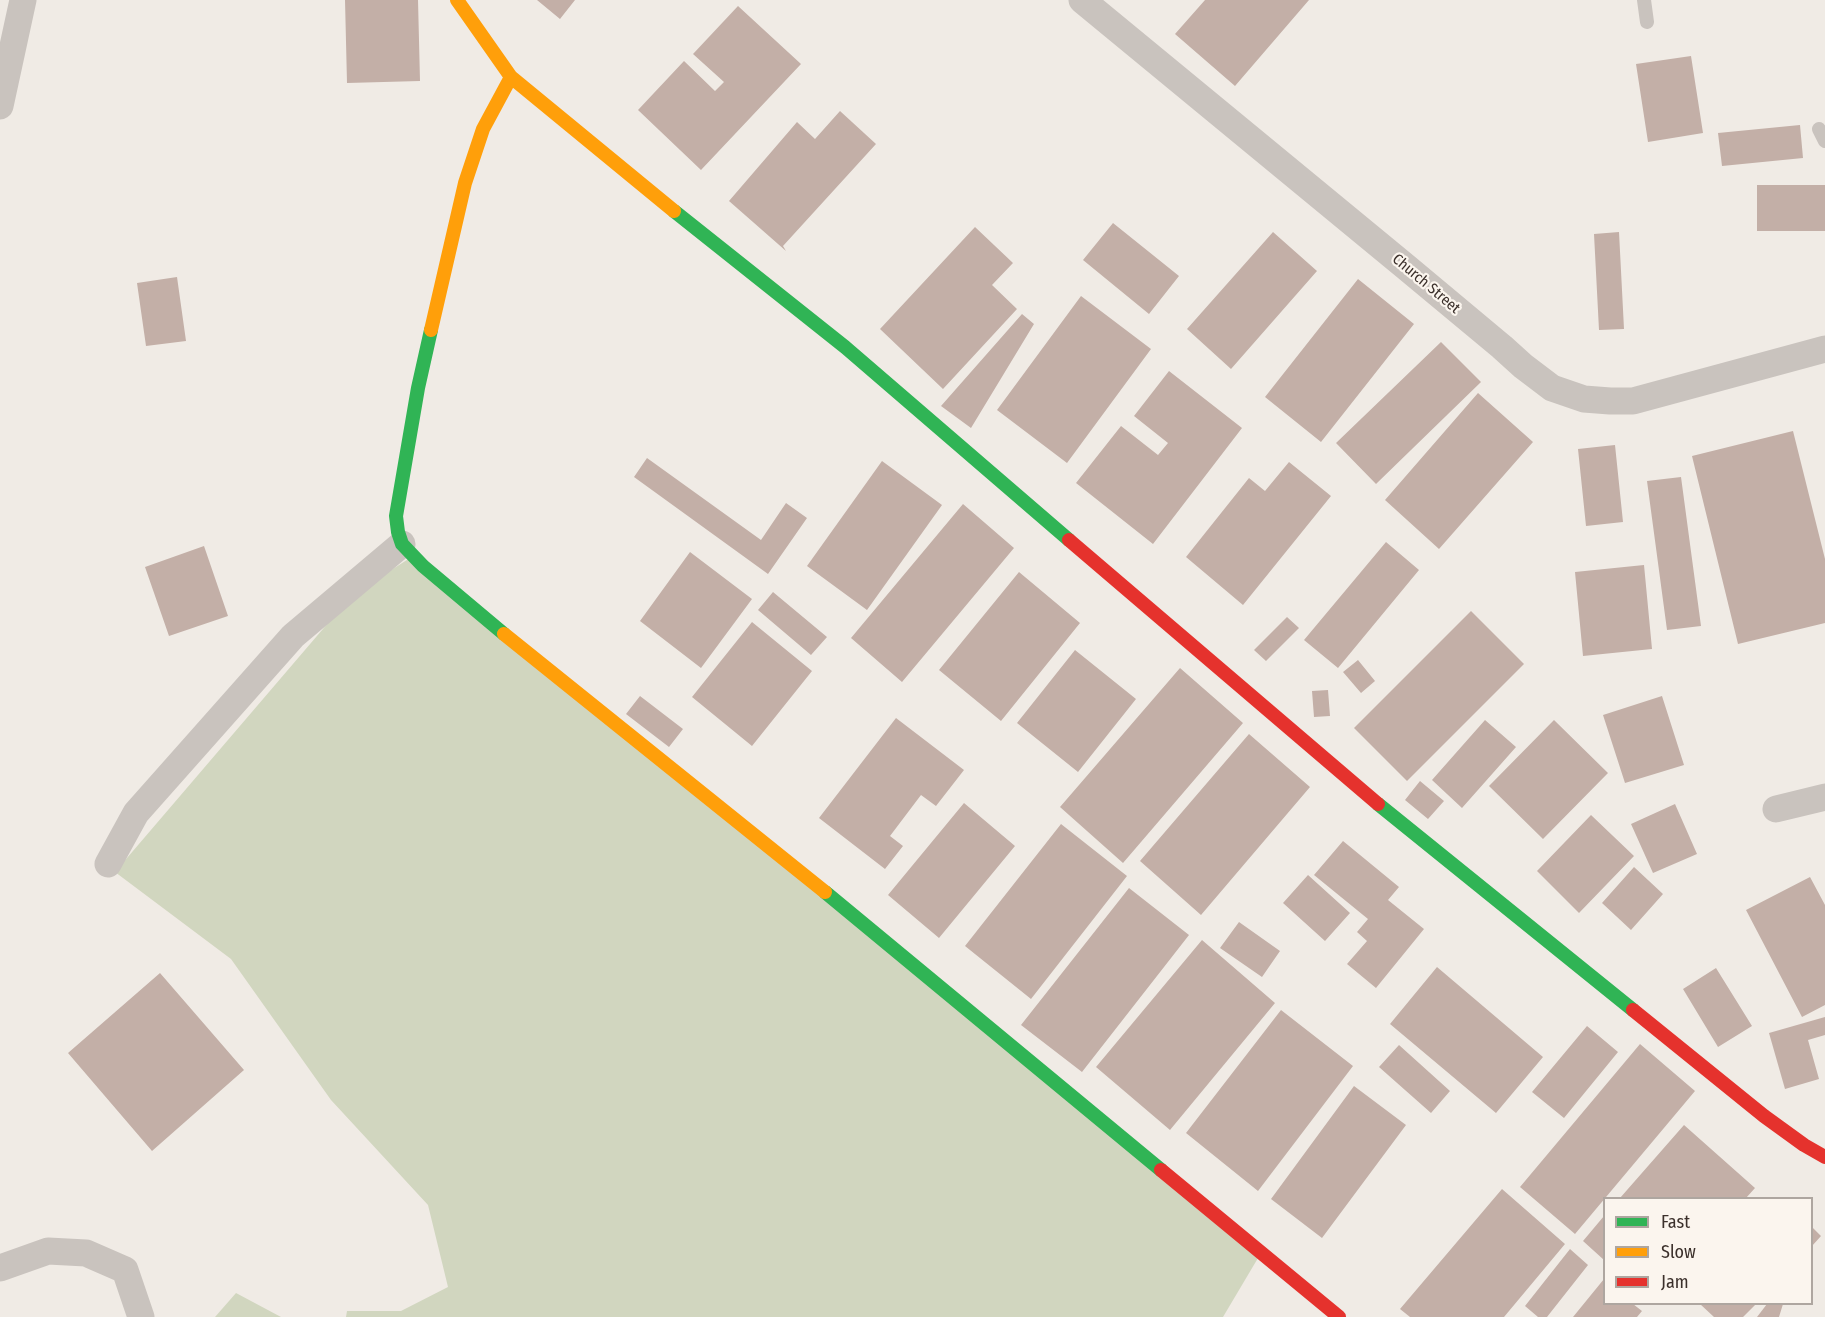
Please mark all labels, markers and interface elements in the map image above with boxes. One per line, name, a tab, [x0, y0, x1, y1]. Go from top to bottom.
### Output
street label: Church Street	[1389, 251, 1463, 317]
legend	[1603, 1197, 1813, 1305]
text: Fast	[1661, 1211, 1690, 1233]
text: Slow	[1661, 1241, 1696, 1263]
text: Jam	[1661, 1271, 1689, 1293]

